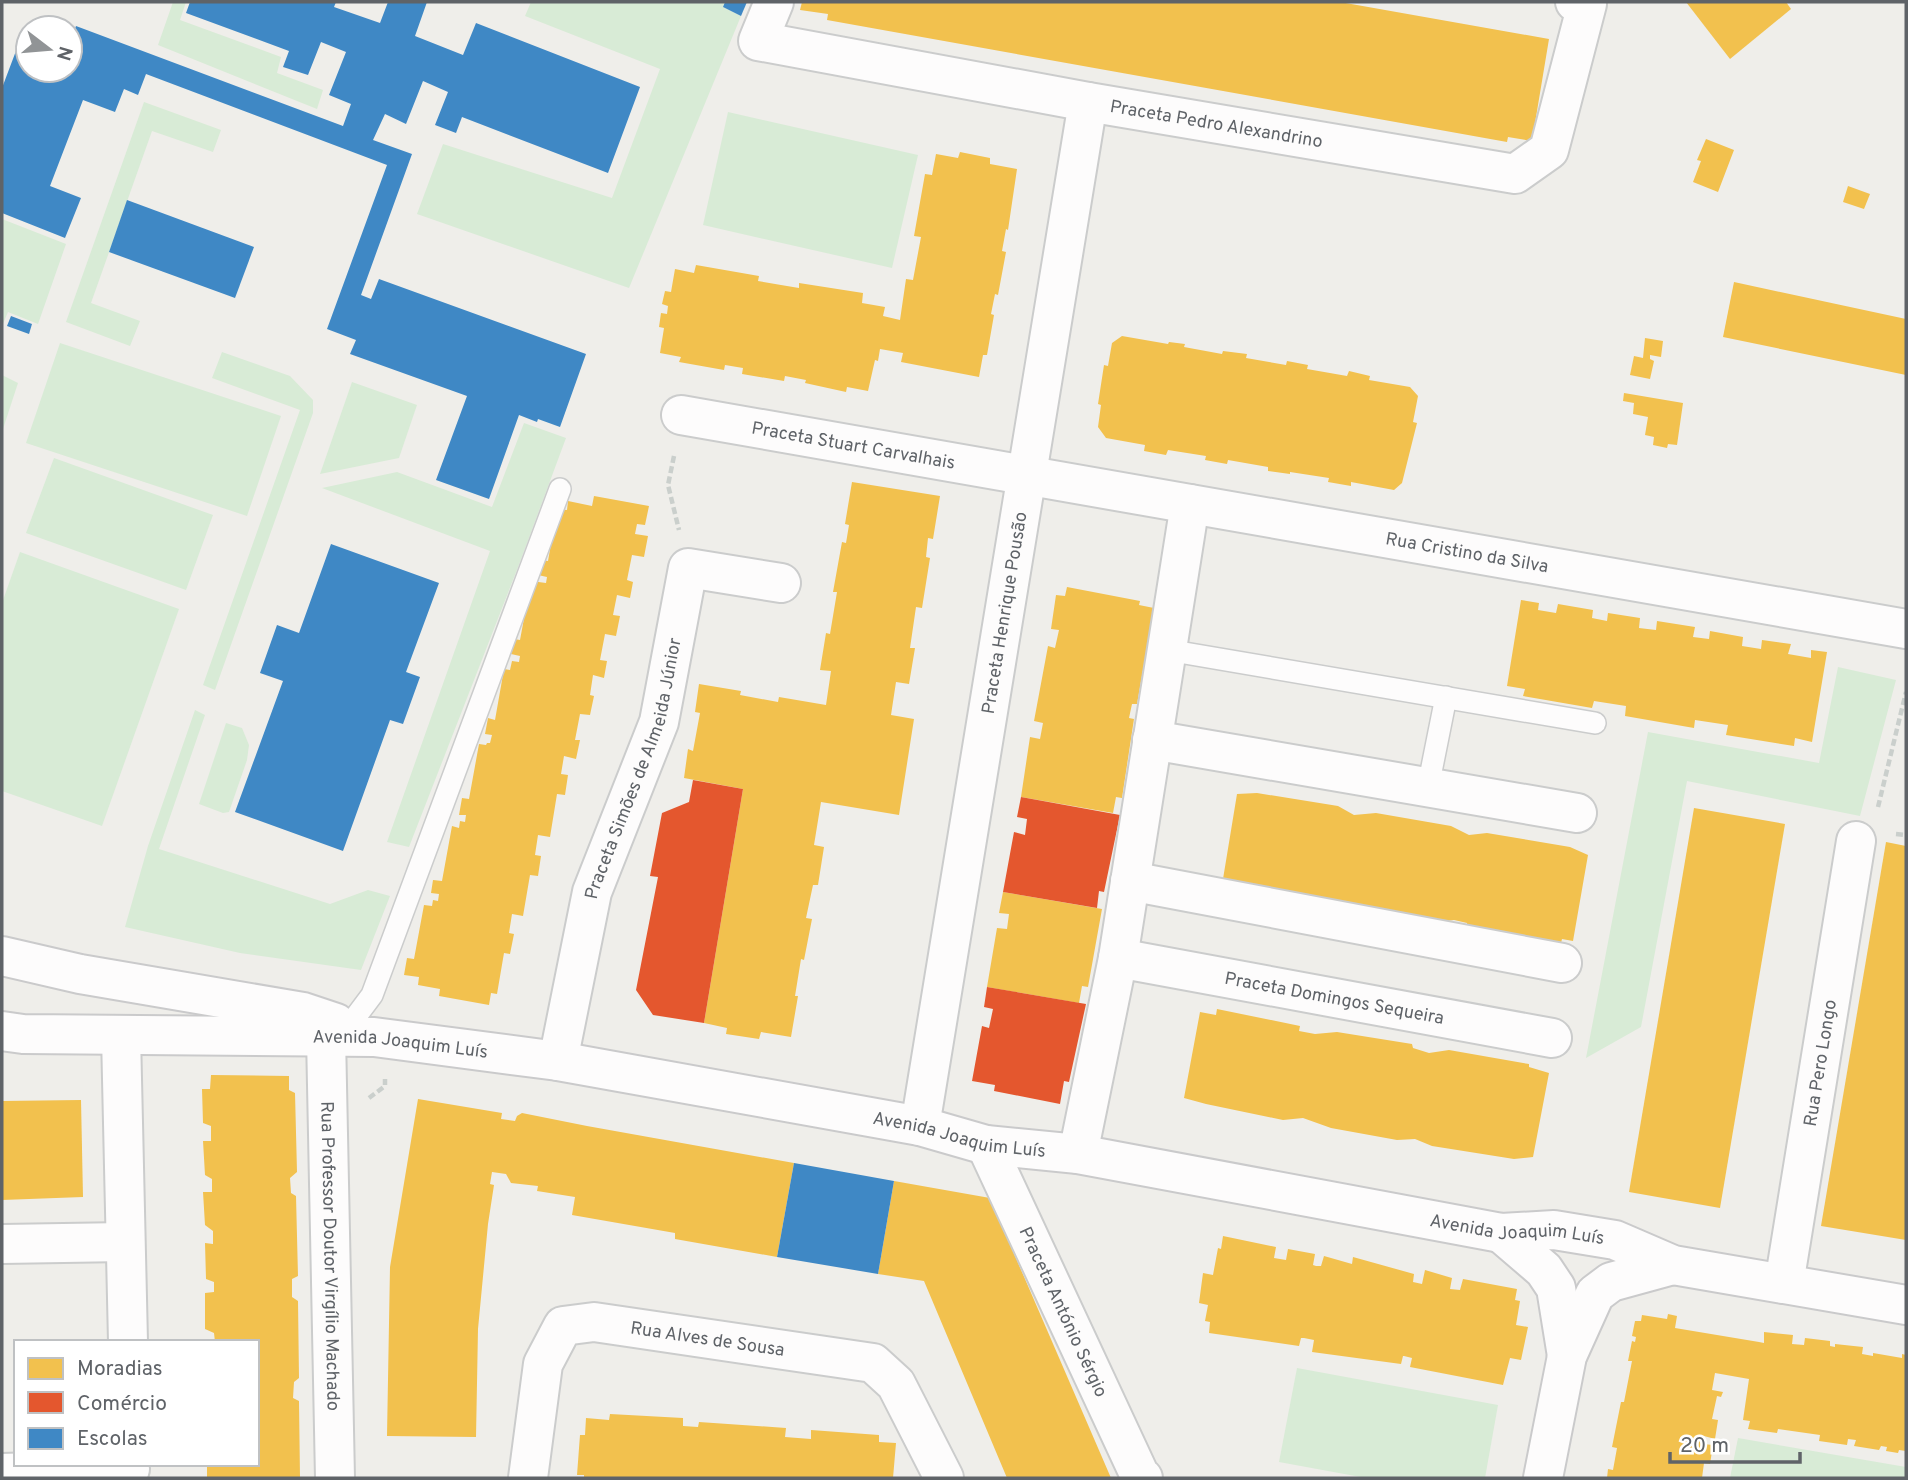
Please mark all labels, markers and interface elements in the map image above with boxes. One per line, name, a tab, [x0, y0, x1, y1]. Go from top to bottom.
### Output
north arrow	[14, 14, 84, 84]
text: N	[50, 43, 77, 63]
street label: Praceta Pedro Alexandrino	[1108, 96, 1324, 154]
street label: Praceta Stuart Carvalhais	[750, 418, 957, 476]
street label: Praceta Henrique Pousão	[978, 510, 1034, 716]
street label: Rua Cristino da Silva	[1384, 528, 1550, 579]
street label: Praceta Simões de Almeida Júnior	[581, 636, 688, 901]
street label: Praceta Domingos Sequeira	[1222, 968, 1446, 1031]
street label: Rua Pero Longo	[1800, 998, 1843, 1128]
street label: Avenida Joaquim Luís	[312, 1026, 489, 1065]
street label: Rua Professor Doutor Virgílio Machado	[314, 1101, 344, 1411]
street label: Avenida Joaquim Luís	[871, 1108, 1047, 1164]
street label: Avenida Joaquim Luís	[1428, 1210, 1606, 1251]
street label: Praceta António Sérgio	[1013, 1224, 1112, 1401]
street label: Rua Alves de Sousa	[629, 1317, 786, 1363]
legend	[14, 1340, 259, 1466]
text: Moradias	[77, 1356, 163, 1383]
text: Comércio	[77, 1391, 167, 1418]
scale bar	[1670, 1420, 1800, 1464]
text: Escolas	[77, 1426, 148, 1453]
text: 20 m	[1680, 1433, 1729, 1460]

